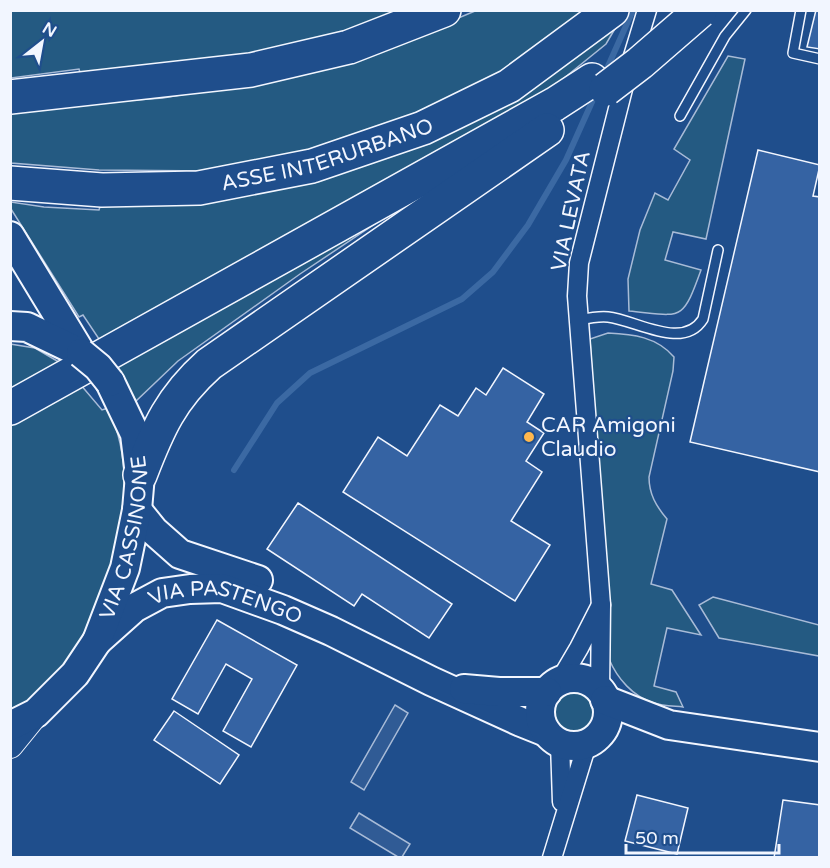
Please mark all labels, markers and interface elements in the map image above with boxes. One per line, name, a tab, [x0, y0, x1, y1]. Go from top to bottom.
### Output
north arrow	[12, 12, 72, 72]
text: N	[39, 18, 60, 42]
street label: ASSE INTERURBANO	[219, 112, 437, 196]
street label: VIA LEVATA	[546, 149, 596, 273]
place label: CAR Amigoni Claudio	[541, 413, 676, 462]
marker: CAR Amigoni Claudio	[522, 430, 536, 444]
street label: VIA CASSINONE	[94, 454, 153, 623]
street label: VIA PASTENGO	[144, 575, 306, 629]
scale bar	[626, 817, 779, 855]
text: 50 m	[635, 827, 679, 849]

